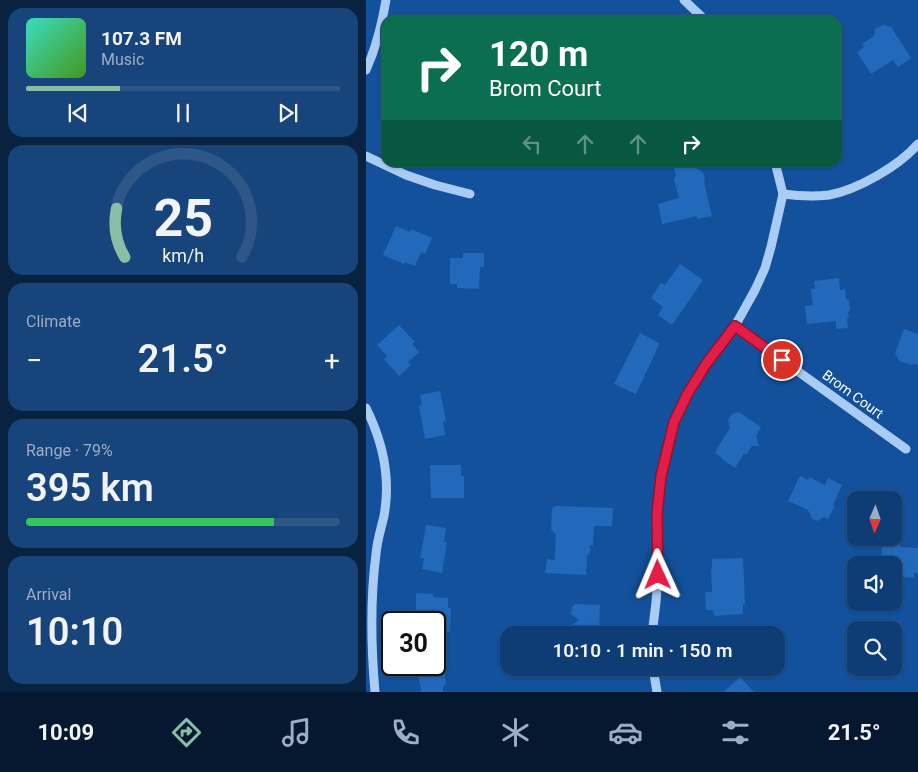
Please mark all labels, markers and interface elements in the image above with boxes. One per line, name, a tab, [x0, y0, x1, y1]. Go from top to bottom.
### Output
text: 107.3 FM	[101, 27, 182, 50]
text: 120 m	[489, 34, 588, 75]
icon: right	[406, 35, 471, 100]
text: Music	[101, 50, 144, 69]
text: Brom Court	[489, 76, 601, 101]
icon: previous	[64, 99, 92, 127]
icon: pause	[169, 99, 197, 127]
icon: next	[274, 99, 302, 127]
icon: left	[518, 130, 546, 158]
icon: ahead	[571, 130, 599, 158]
icon: ahead	[624, 130, 652, 158]
icon: right	[677, 130, 705, 158]
text: 25	[153, 188, 213, 249]
text: km/h	[162, 245, 204, 266]
text: Climate	[26, 312, 81, 331]
text: 21.5°	[138, 337, 228, 381]
pin	[761, 339, 803, 381]
text: −	[26, 344, 42, 377]
text: +	[324, 344, 340, 377]
icon: arrive	[768, 346, 796, 374]
street label: Brom Court	[819, 367, 887, 422]
text: Range · 79%	[26, 441, 113, 460]
text: 395 km	[26, 466, 154, 510]
north arrow	[847, 491, 902, 546]
map controls	[847, 491, 902, 676]
position arrow	[631, 548, 683, 600]
button: sound	[847, 556, 902, 611]
text: Arrival	[26, 585, 71, 604]
text: 10:10	[26, 610, 123, 654]
speed limit sign: 30	[381, 611, 446, 676]
button: search	[847, 621, 902, 676]
text: 10:10 · 1 min · 150 m	[552, 639, 733, 662]
icon: directions	[169, 715, 204, 750]
icon: music	[279, 715, 314, 750]
icon: phone	[388, 715, 423, 750]
icon: climate	[498, 715, 533, 750]
icon: car	[608, 715, 643, 750]
icon: filters	[718, 715, 753, 750]
text: 10:09	[37, 720, 94, 745]
text: 21.5°	[828, 720, 880, 745]

